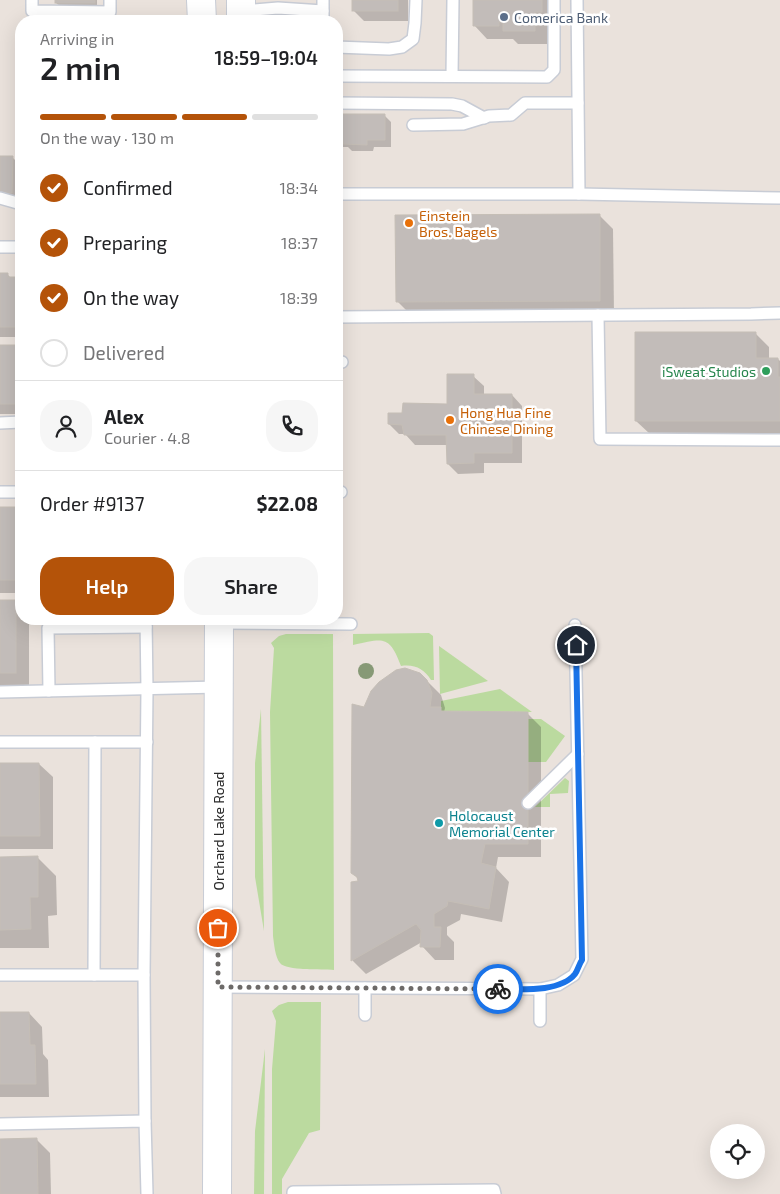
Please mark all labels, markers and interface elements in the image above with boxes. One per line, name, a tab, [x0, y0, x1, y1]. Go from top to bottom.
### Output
place label: Comerica Bank	[514, 9, 608, 26]
marker: Comerica Bank	[498, 11, 510, 23]
text: Arriving in	[40, 29, 114, 48]
text: 18:59–19:04	[215, 46, 318, 69]
text: 2 min	[40, 48, 121, 86]
text: On the way · 130 m	[40, 128, 174, 147]
icon: check	[40, 174, 68, 202]
text: Confirmed	[83, 176, 173, 199]
text: 18:34	[279, 178, 318, 197]
place label: Einstein Bros. Bagels	[419, 207, 497, 240]
marker: Einstein Bros. Bagels	[403, 217, 415, 229]
icon: check	[40, 229, 68, 257]
text: Preparing	[83, 231, 167, 254]
text: 18:37	[281, 233, 318, 252]
icon: check	[40, 284, 68, 312]
text: On the way	[83, 286, 179, 309]
text: 18:39	[280, 288, 318, 307]
text: Delivered	[83, 341, 165, 364]
place label: iSweat Studios	[662, 363, 756, 380]
marker: iSweat Studios	[760, 365, 772, 377]
button: person	[40, 400, 92, 452]
button: phone	[266, 400, 318, 452]
place label: Hong Hua Fine Chinese Dining	[460, 404, 553, 437]
text: Alex	[104, 405, 144, 428]
marker: Hong Hua Fine Chinese Dining	[444, 414, 456, 426]
text: Courier · 4.8	[104, 428, 191, 447]
text: Order #9137	[40, 492, 144, 515]
text: $22.08	[256, 492, 318, 515]
button: Help	[40, 557, 174, 615]
button: Share	[184, 557, 318, 615]
pin	[555, 624, 597, 666]
icon: home	[562, 631, 590, 659]
street label: Orchard Lake Road	[210, 772, 227, 890]
place label: Holocaust Memorial Center	[449, 807, 555, 840]
marker: Holocaust Memorial Center	[433, 817, 445, 829]
pin	[197, 907, 239, 949]
icon: bag	[204, 914, 232, 942]
courier	[473, 964, 523, 1014]
icon: bike	[484, 975, 512, 1003]
map controls	[710, 1124, 765, 1179]
button: locate	[710, 1124, 765, 1179]

